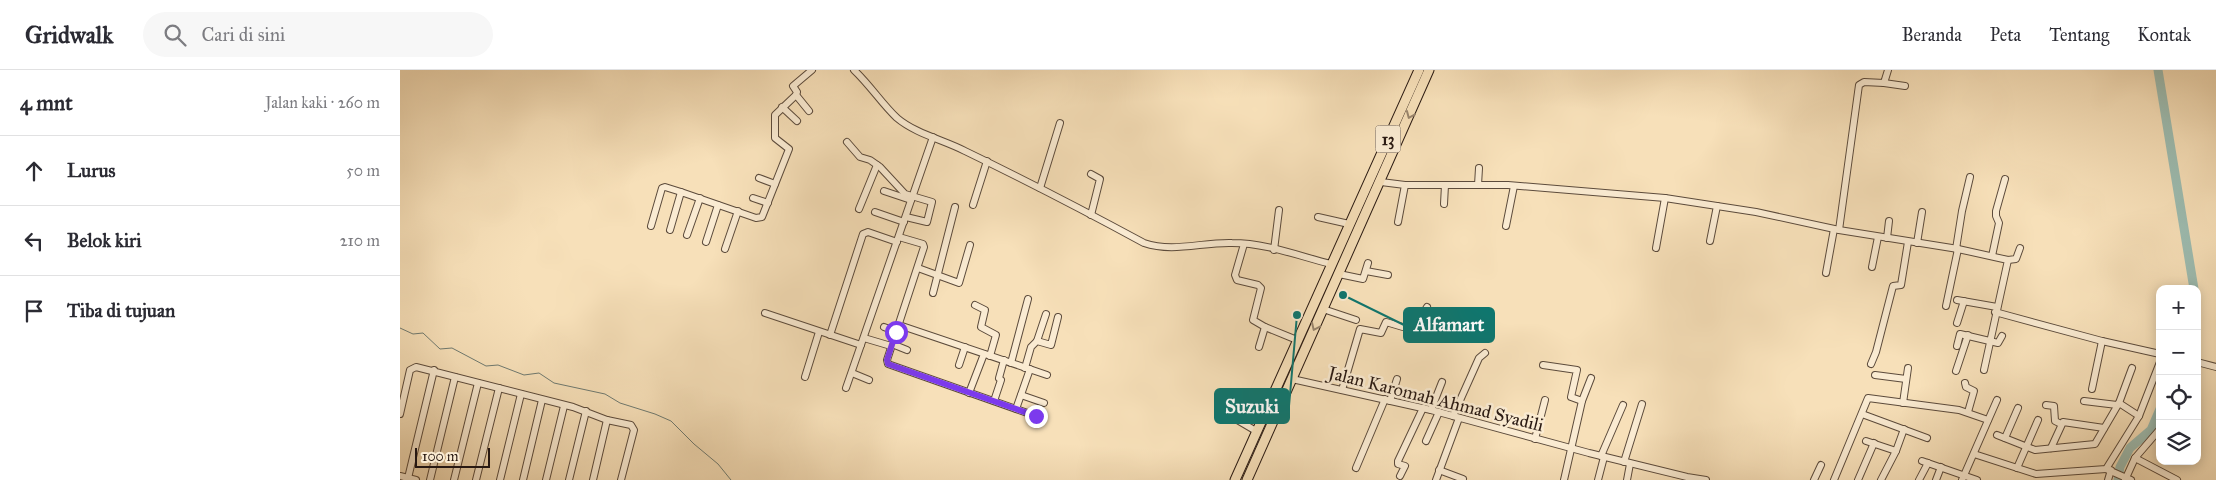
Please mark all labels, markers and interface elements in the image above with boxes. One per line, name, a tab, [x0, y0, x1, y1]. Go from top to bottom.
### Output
search box	[143, 12, 493, 57]
text: Gridwalk	[25, 20, 113, 50]
icon: search	[161, 21, 189, 49]
text: Cari di sini	[201, 23, 285, 46]
text: Beranda	[1902, 24, 1962, 46]
text: Peta	[1990, 24, 2021, 46]
text: Tentang	[2049, 24, 2109, 46]
text: Kontak	[2137, 24, 2191, 46]
text: 4 mnt	[20, 90, 73, 116]
text: Jalan kaki · 260 m	[265, 93, 380, 112]
one-way arrow	[1405, 110, 1416, 119]
road number: 13	[1376, 126, 1400, 152]
icon: ahead	[20, 157, 48, 185]
text: Lurus	[67, 159, 115, 182]
text: 50 m	[346, 161, 380, 180]
icon: left	[20, 227, 48, 255]
text: Belok kiri	[67, 229, 141, 252]
text: 210 m	[340, 231, 380, 250]
map controls	[2156, 285, 2201, 465]
button: +	[2156, 285, 2201, 330]
icon: arrive	[20, 297, 48, 325]
text: Tiba di tujuan	[67, 299, 175, 322]
callout: Alfamart	[1404, 308, 1494, 342]
text: Alfamart	[1412, 313, 1484, 336]
route start	[885, 321, 908, 344]
one-way arrow	[1311, 322, 1321, 331]
button: −	[2156, 330, 2201, 375]
street label: Jalan Karomah Ahmad Syadili	[1324, 361, 1546, 437]
button: locate	[2156, 375, 2201, 420]
callout: Suzuki	[1215, 389, 1289, 423]
text: Suzuki	[1225, 395, 1280, 418]
route end	[1025, 405, 1048, 428]
button: layers	[2156, 420, 2201, 465]
scale bar	[415, 445, 490, 468]
text: 100 m	[422, 448, 459, 465]

